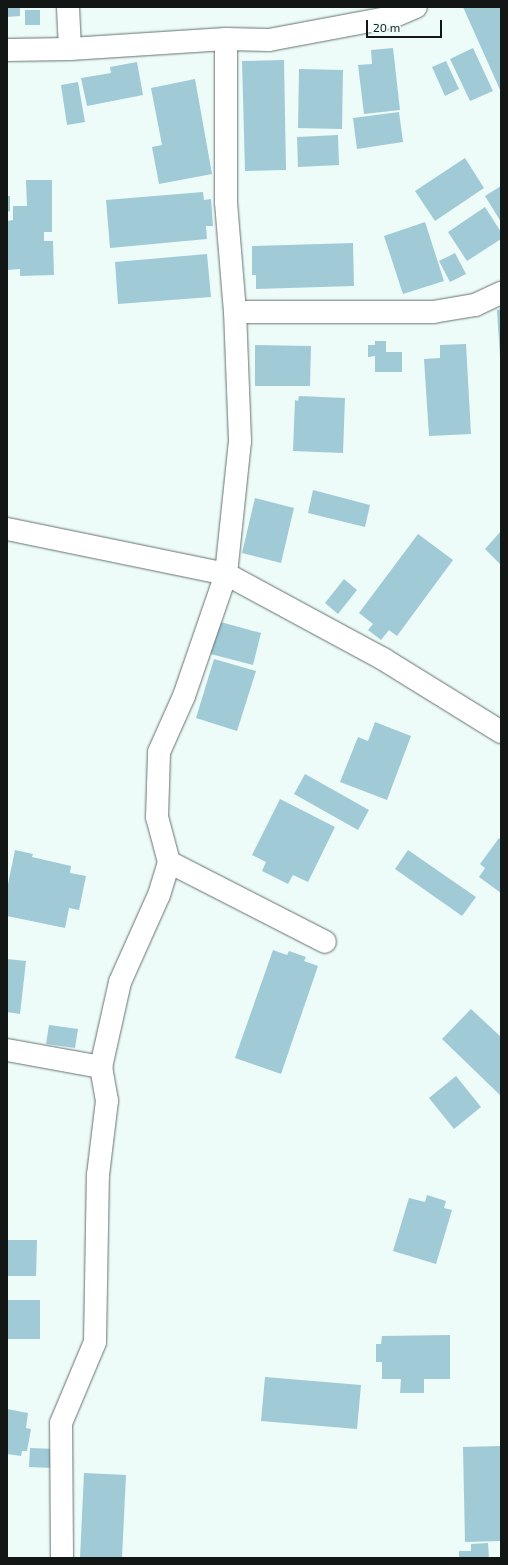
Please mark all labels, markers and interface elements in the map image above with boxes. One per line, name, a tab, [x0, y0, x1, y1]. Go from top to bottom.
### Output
scale bar	[368, 12, 444, 38]
text: 20 m	[373, 20, 400, 34]

